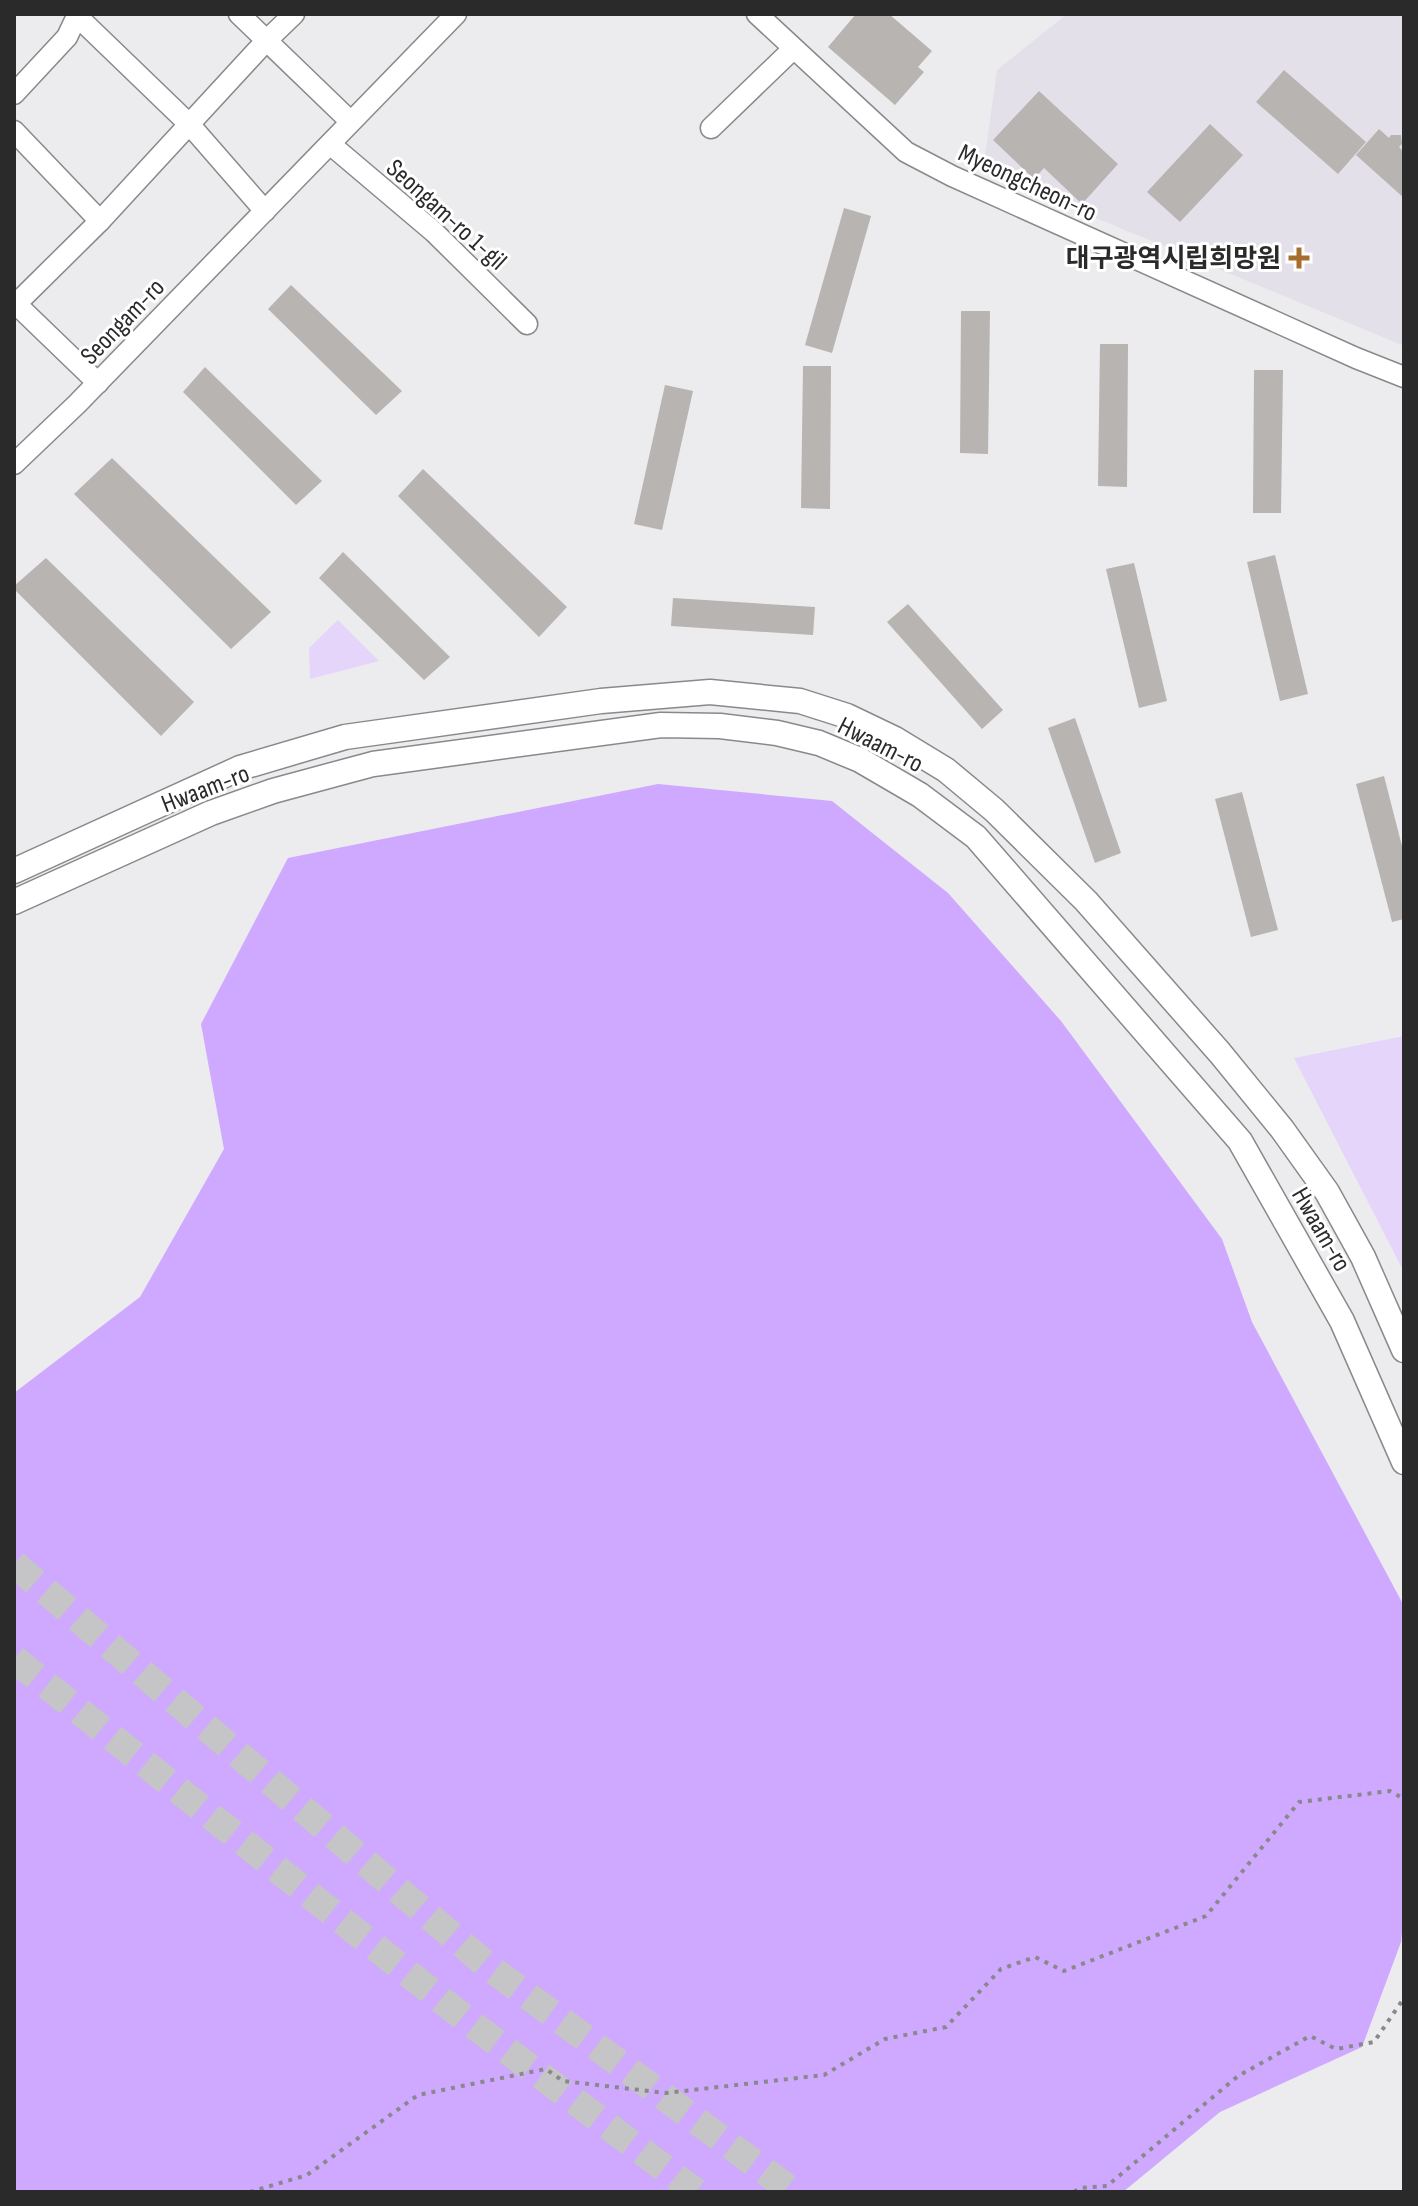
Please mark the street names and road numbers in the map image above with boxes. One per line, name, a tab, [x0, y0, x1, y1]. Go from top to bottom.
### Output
street label: Myeongcheon-ro	[953, 138, 1102, 229]
street label: Seongam-ro 1-gil	[379, 153, 512, 277]
street label: Seongam-ro	[75, 273, 172, 372]
street label: Hwaam-ro	[832, 711, 928, 780]
street label: Hwaam-ro	[157, 759, 254, 820]
street label: Hwaam-ro	[1284, 1182, 1357, 1277]

